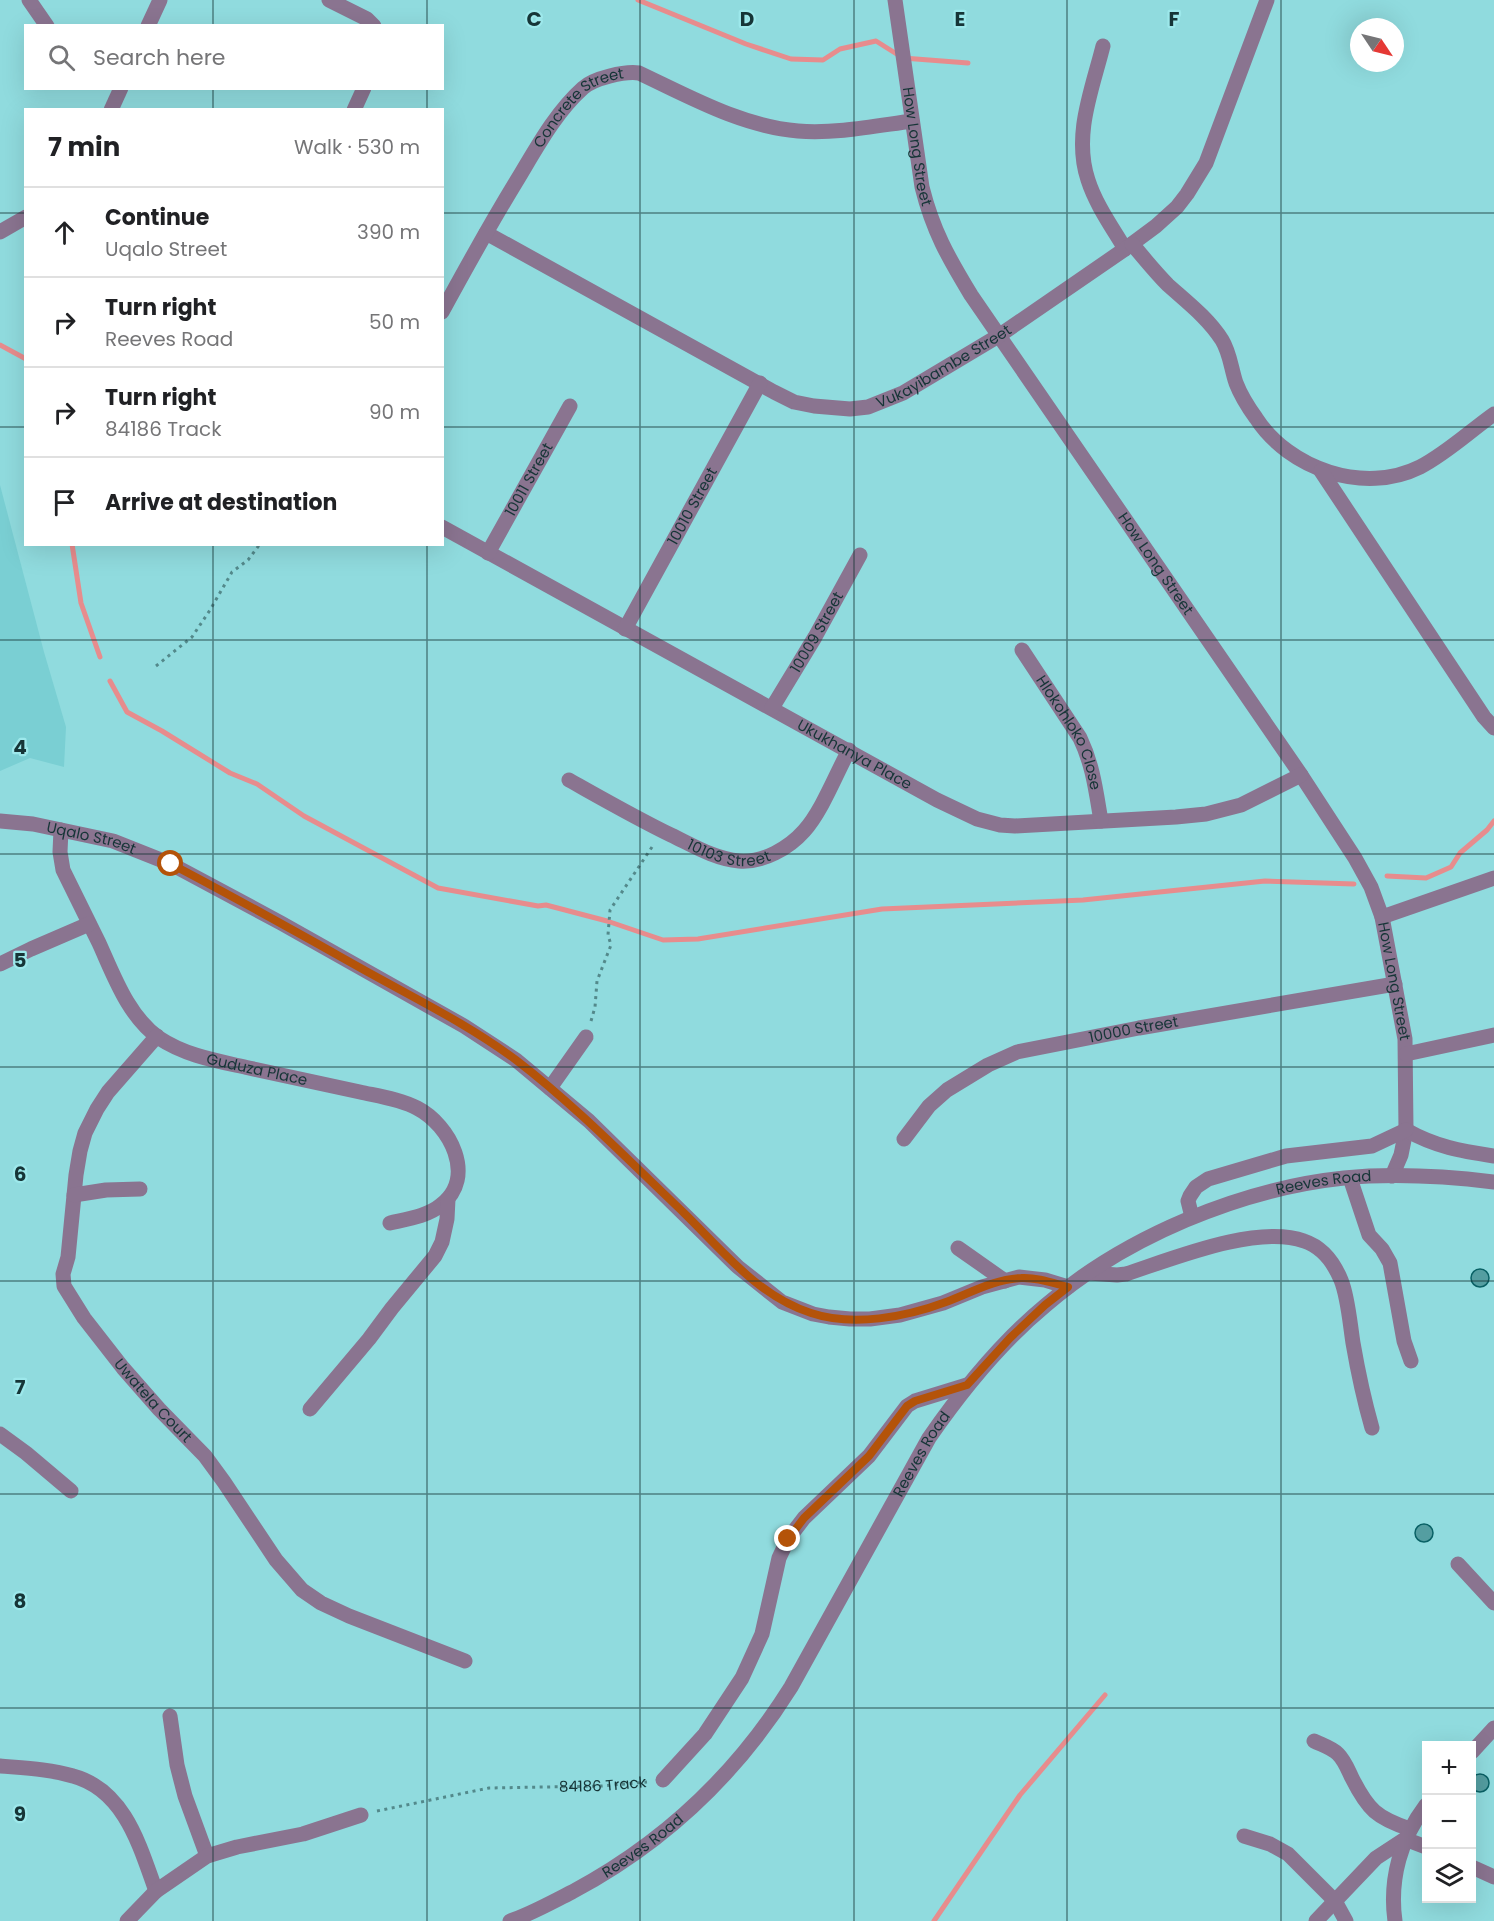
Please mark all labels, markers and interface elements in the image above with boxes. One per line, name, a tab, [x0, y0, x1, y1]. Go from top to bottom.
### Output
text: C	[526, 5, 542, 33]
text: D	[740, 5, 754, 33]
text: E	[955, 5, 965, 33]
text: F	[1169, 5, 1180, 33]
north arrow	[1350, 18, 1404, 72]
search box	[24, 24, 444, 90]
icon: search	[45, 41, 78, 74]
text: Search here	[93, 42, 226, 73]
street label: Concrete Street	[528, 62, 625, 152]
street label: How Long Street	[898, 85, 938, 208]
text: 7 min	[48, 129, 120, 165]
text: Walk · 530 m	[294, 133, 420, 161]
text: Continue	[105, 202, 209, 233]
icon: ahead	[48, 216, 81, 249]
text: 390 m	[357, 218, 420, 246]
text: Uqalo Street	[105, 235, 227, 263]
text: Turn right	[105, 292, 216, 323]
icon: right	[48, 306, 81, 339]
text: 50 m	[369, 308, 420, 336]
street label: Vukayibambe Street	[873, 319, 1015, 413]
text: Reeves Road	[105, 325, 233, 353]
text: Turn right	[105, 382, 216, 413]
icon: right	[48, 396, 81, 429]
text: 90 m	[369, 398, 420, 426]
text: 84186 Track	[105, 415, 222, 443]
street label: 10011 Street	[500, 439, 557, 520]
street label: 10010 Street	[662, 463, 722, 549]
icon: arrive	[48, 486, 81, 519]
text: Arrive at destination	[105, 487, 337, 518]
street label: How Long Street	[1113, 508, 1199, 619]
street label: 10009 Street	[785, 588, 848, 677]
street label: Hlokohloko Close	[1031, 671, 1107, 792]
street label: Ukukhanya Place	[794, 714, 916, 794]
text: 4	[13, 733, 27, 761]
street label: Uqalo Street	[45, 816, 139, 859]
street label: 10103 Street	[684, 834, 773, 871]
route start	[157, 850, 183, 876]
street label: How Long Street	[1373, 920, 1416, 1042]
text: 5	[14, 946, 27, 974]
street label: 10000 Street	[1087, 1010, 1180, 1048]
street label: Guduza Place	[204, 1048, 310, 1090]
text: 6	[14, 1160, 26, 1188]
street label: Reeves Road	[1274, 1165, 1372, 1200]
street label: Uwatela Court	[109, 1354, 197, 1447]
text: 7	[15, 1373, 26, 1401]
street label: Reeves Road	[887, 1407, 955, 1500]
route end	[774, 1525, 800, 1551]
text: 8	[14, 1587, 26, 1615]
map controls	[1422, 1741, 1476, 1903]
button: +	[1422, 1741, 1476, 1795]
street label: 84186 Track	[559, 1771, 647, 1797]
button: −	[1422, 1795, 1476, 1849]
text: 9	[14, 1800, 26, 1828]
street label: Reeves Road	[598, 1809, 688, 1882]
button: layers	[1422, 1849, 1476, 1903]

